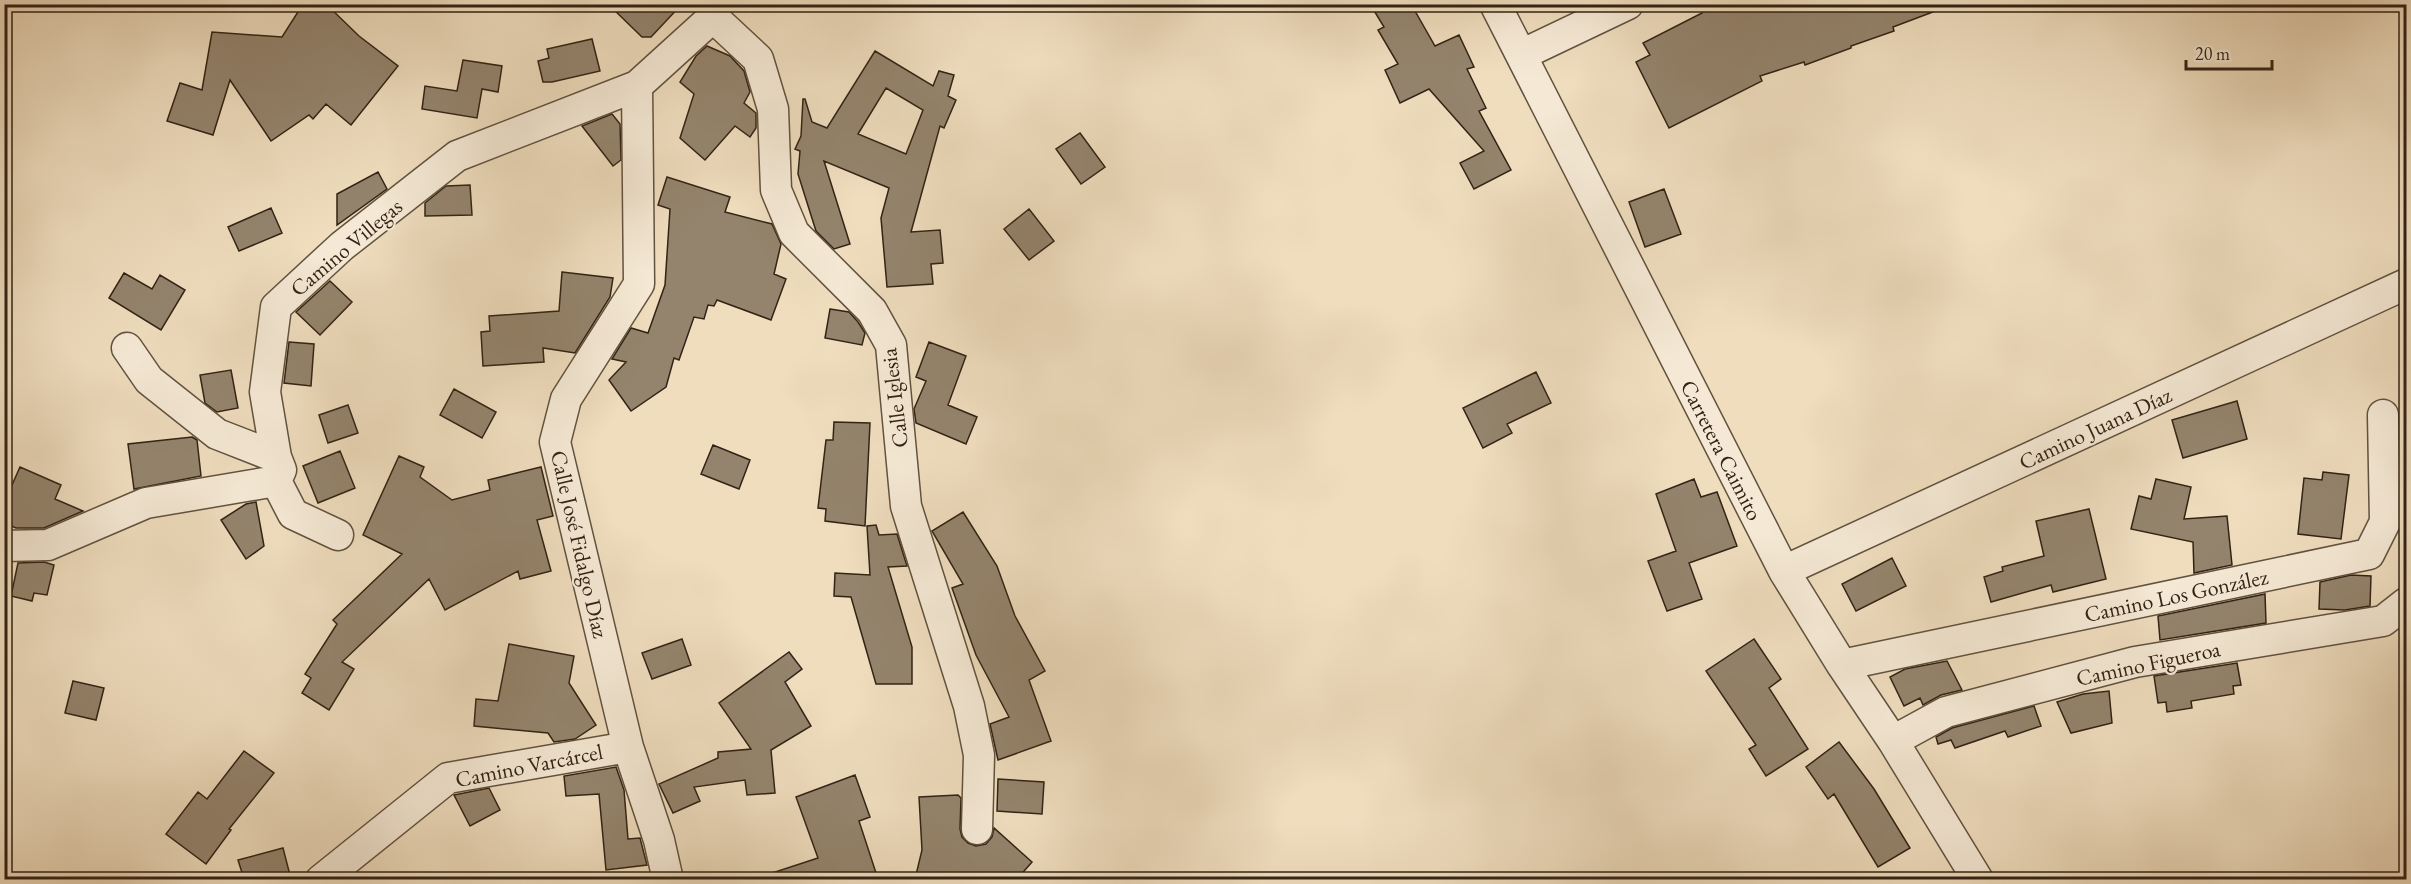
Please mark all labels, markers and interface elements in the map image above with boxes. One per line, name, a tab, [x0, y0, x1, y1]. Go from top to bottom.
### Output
scale bar	[2186, 33, 2272, 71]
text: 20 m	[2195, 42, 2230, 65]
street label: Camino Villegas	[284, 192, 409, 303]
street label: Calle Iglesia	[874, 346, 915, 449]
street label: Carretera Caimito	[1674, 375, 1769, 525]
street label: Camino Juana Díaz	[2014, 380, 2177, 476]
street label: Calle José Fidalgo Díaz	[544, 447, 615, 641]
street label: Camino Los González	[2082, 562, 2271, 629]
street label: Camino Figueroa	[2073, 634, 2223, 693]
street label: Camino Varcárcel	[453, 737, 605, 794]

